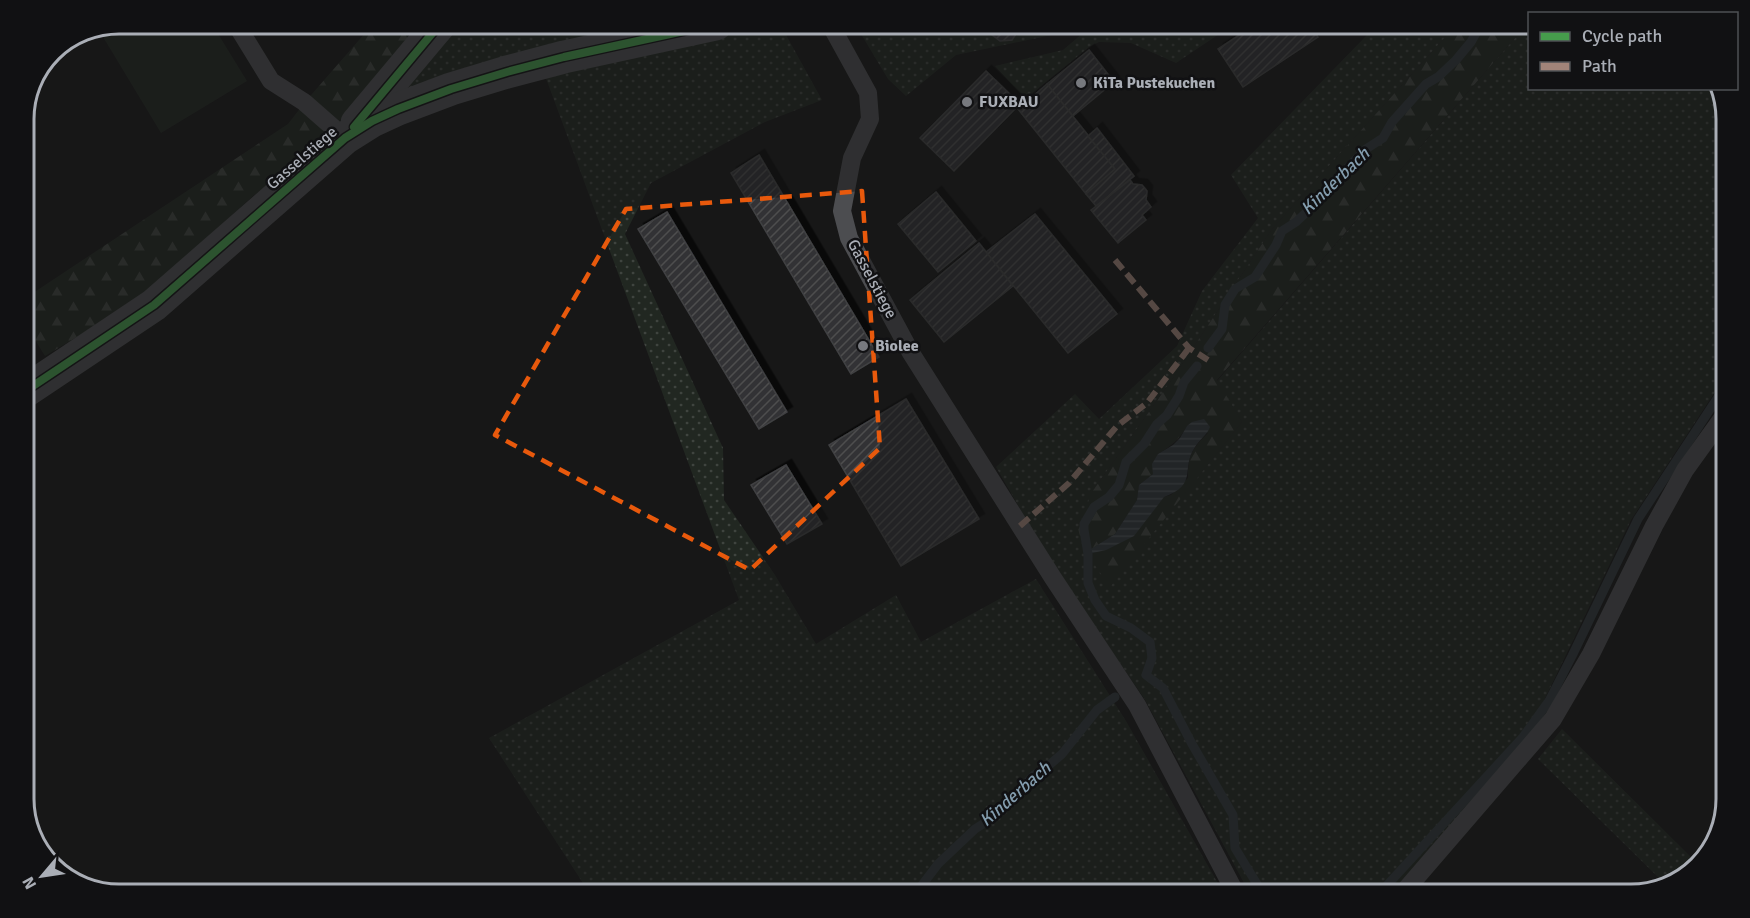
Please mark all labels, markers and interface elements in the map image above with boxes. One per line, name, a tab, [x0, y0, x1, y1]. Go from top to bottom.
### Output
legend	[1528, 12, 1738, 90]
text: Cycle path	[1582, 25, 1662, 47]
text: Path	[1582, 55, 1617, 77]
place label: KiTa Pustekuchen	[1093, 73, 1215, 93]
marker: KiTa Pustekuchen	[1074, 76, 1088, 90]
place label: FUXBAU	[979, 92, 1039, 112]
marker: FUXBAU	[960, 95, 974, 109]
street label: Gasselstiege	[263, 122, 341, 194]
water label: Kinderbach	[1296, 142, 1375, 219]
street label: Gasselstiege	[843, 236, 901, 322]
place label: Biolee	[875, 336, 919, 356]
marker: Biolee	[856, 339, 870, 353]
water label: Kinderbach	[975, 756, 1056, 831]
north arrow	[12, 846, 72, 906]
text: N	[18, 873, 41, 893]

